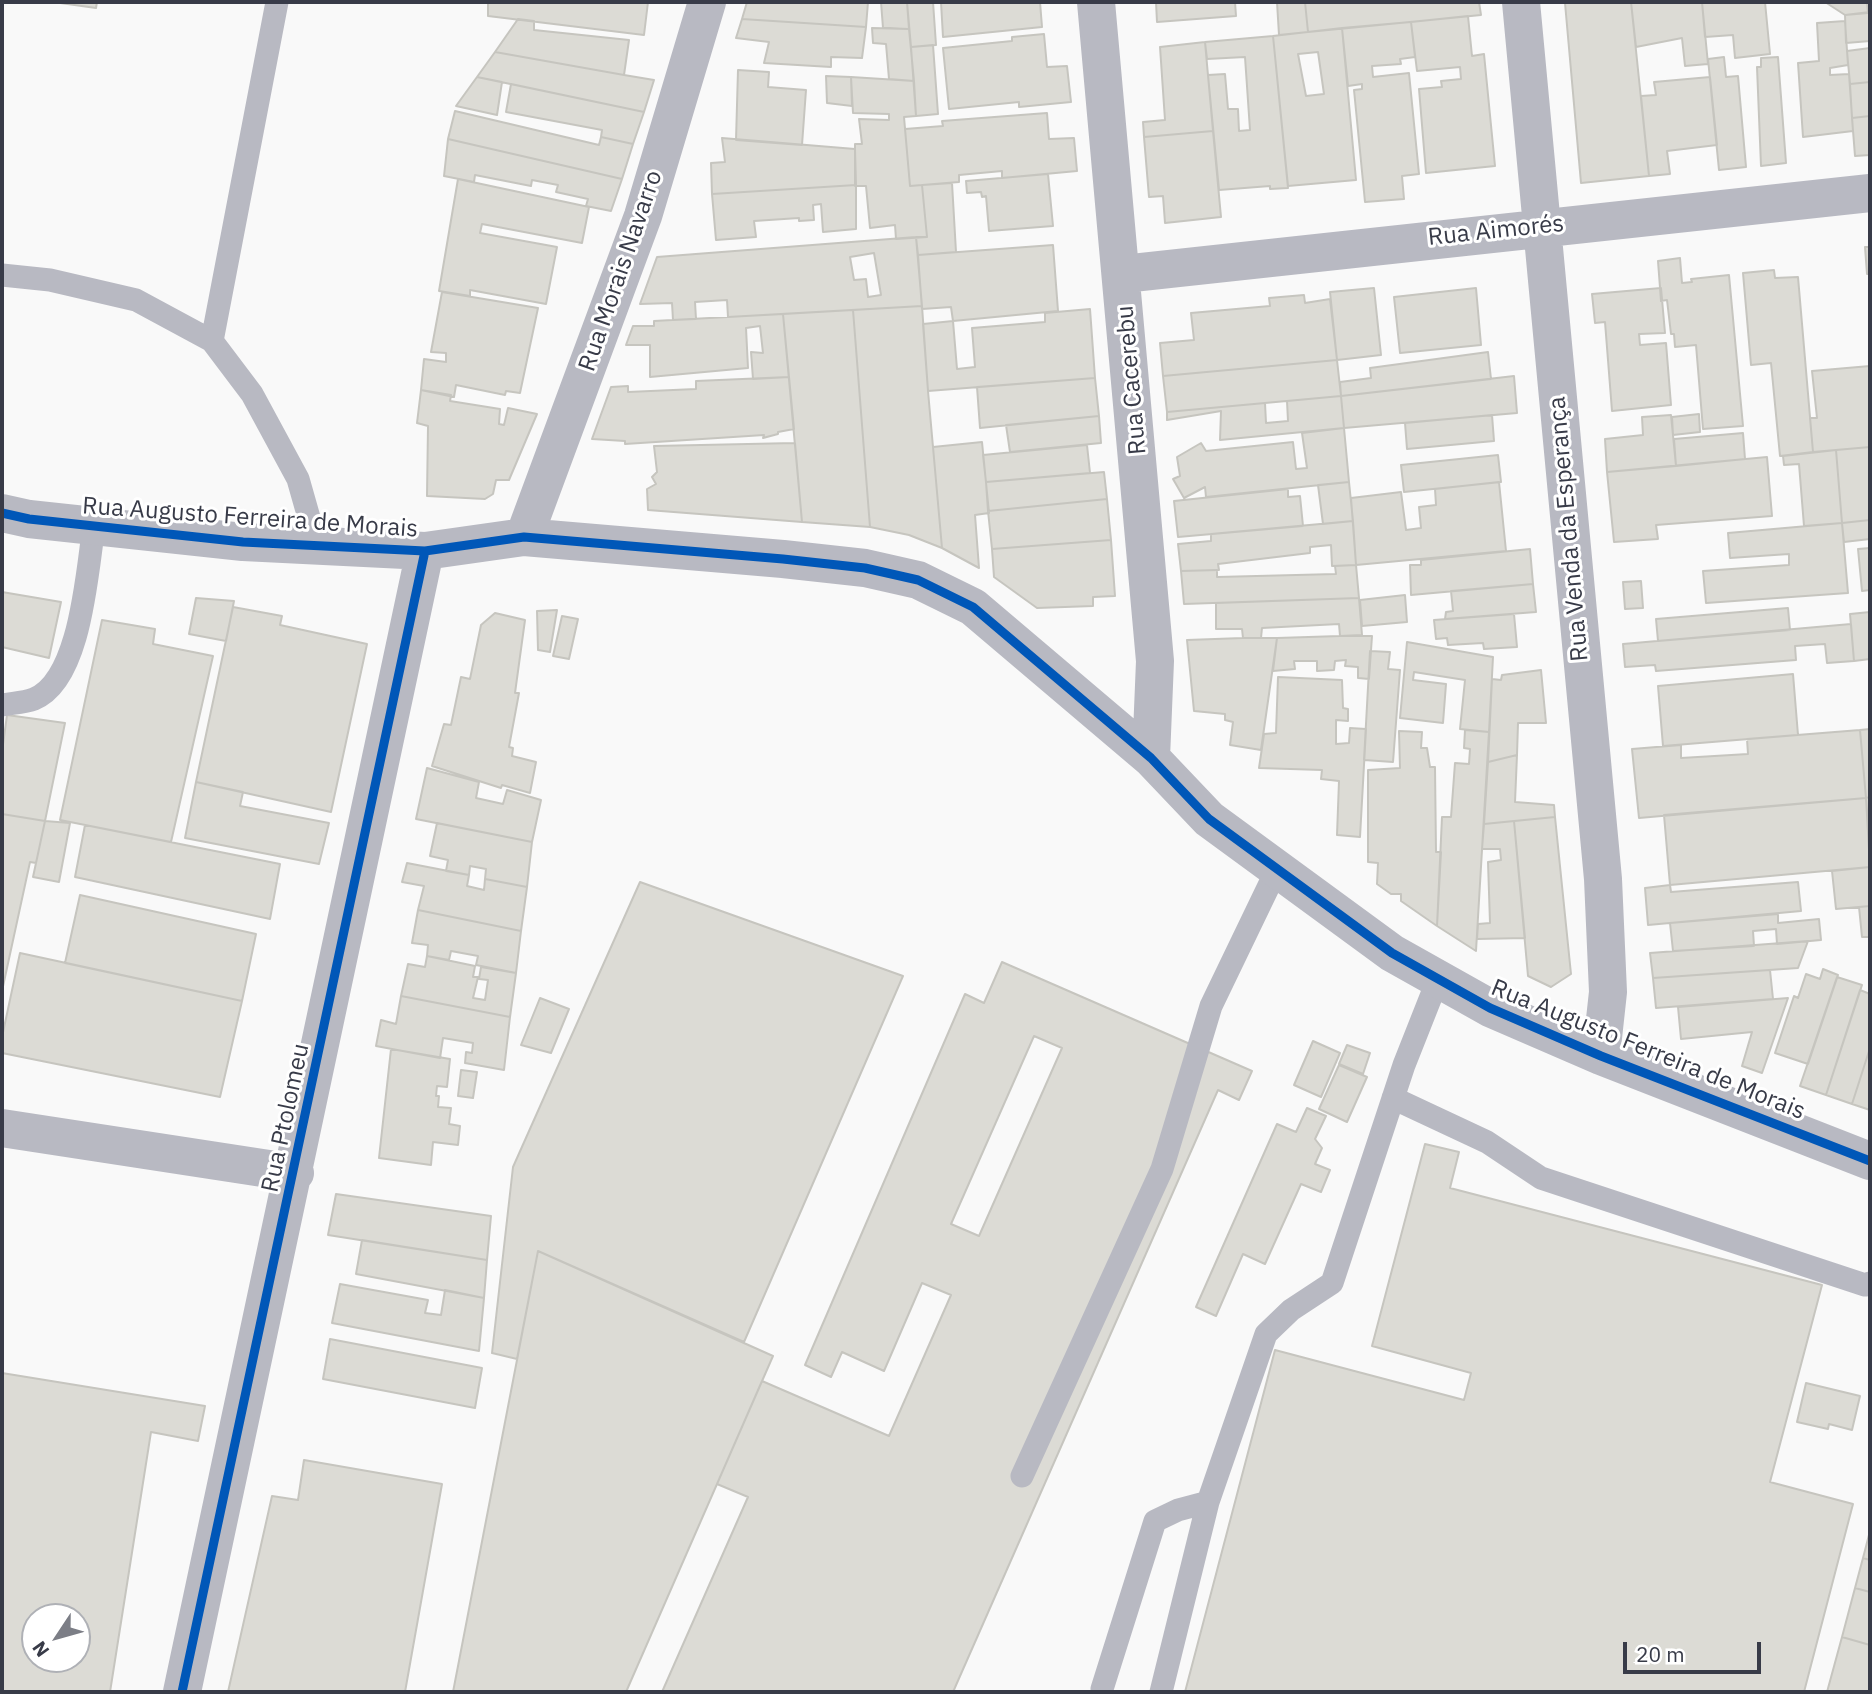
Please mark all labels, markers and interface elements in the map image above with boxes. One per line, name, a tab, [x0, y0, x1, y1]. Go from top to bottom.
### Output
street label: Rua Morais Navarro	[573, 167, 669, 375]
street label: Rua Aimorés	[1426, 210, 1566, 252]
street label: Rua Cacerebu	[1111, 304, 1153, 456]
street label: Rua Venda da Esperança	[1543, 395, 1595, 663]
street label: Rua Augusto Ferreira de Morais	[81, 492, 419, 544]
street label: Rua Augusto Ferreira de Morais	[1487, 974, 1809, 1126]
street label: Rua Ptolomeu	[256, 1041, 316, 1195]
north arrow	[21, 1603, 91, 1673]
scale bar	[1627, 1628, 1765, 1672]
text: N	[27, 1637, 54, 1662]
text: 20 m	[1636, 1640, 1685, 1668]

